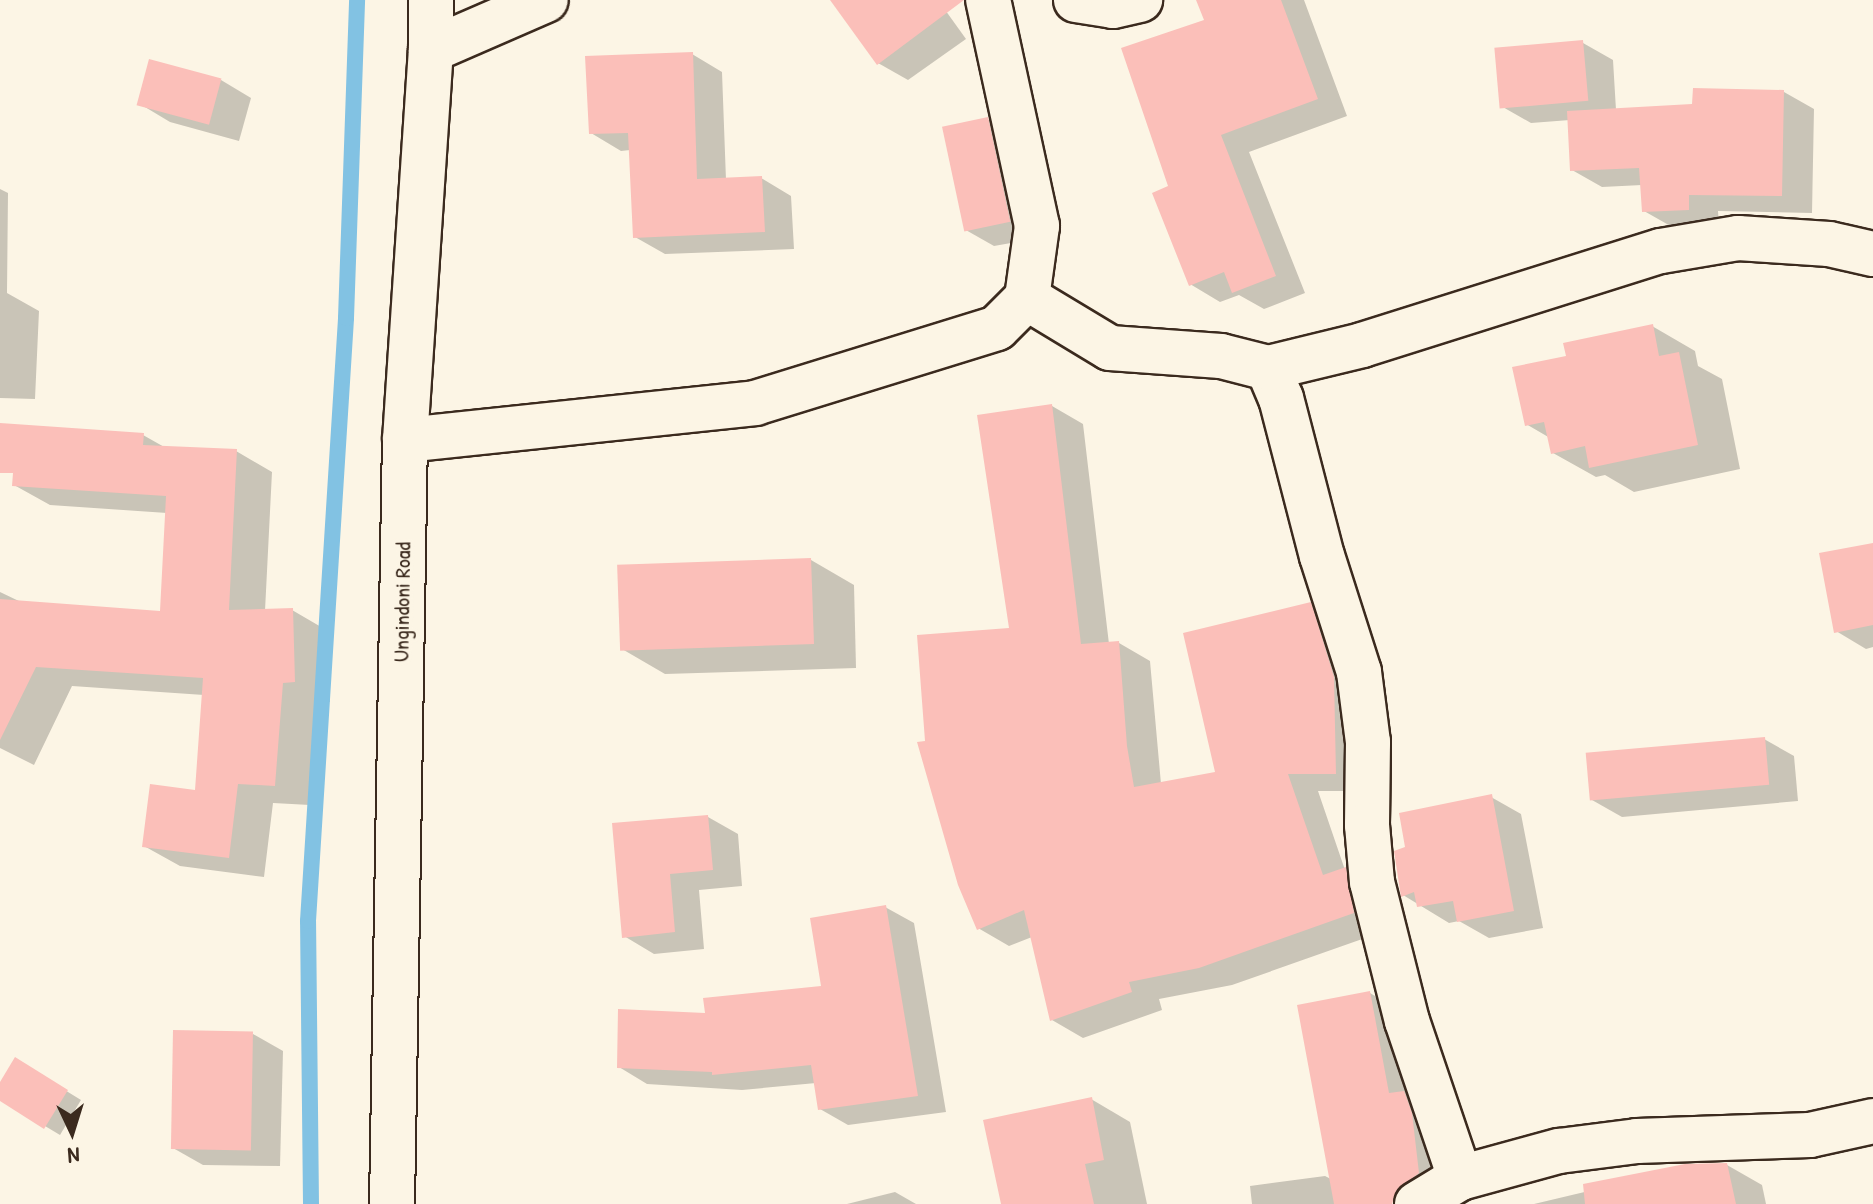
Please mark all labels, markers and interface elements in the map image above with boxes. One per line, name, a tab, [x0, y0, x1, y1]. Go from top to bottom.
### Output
street label: Ungindoni Road	[388, 542, 416, 662]
north arrow	[32, 1092, 112, 1172]
text: N	[67, 1141, 81, 1171]

